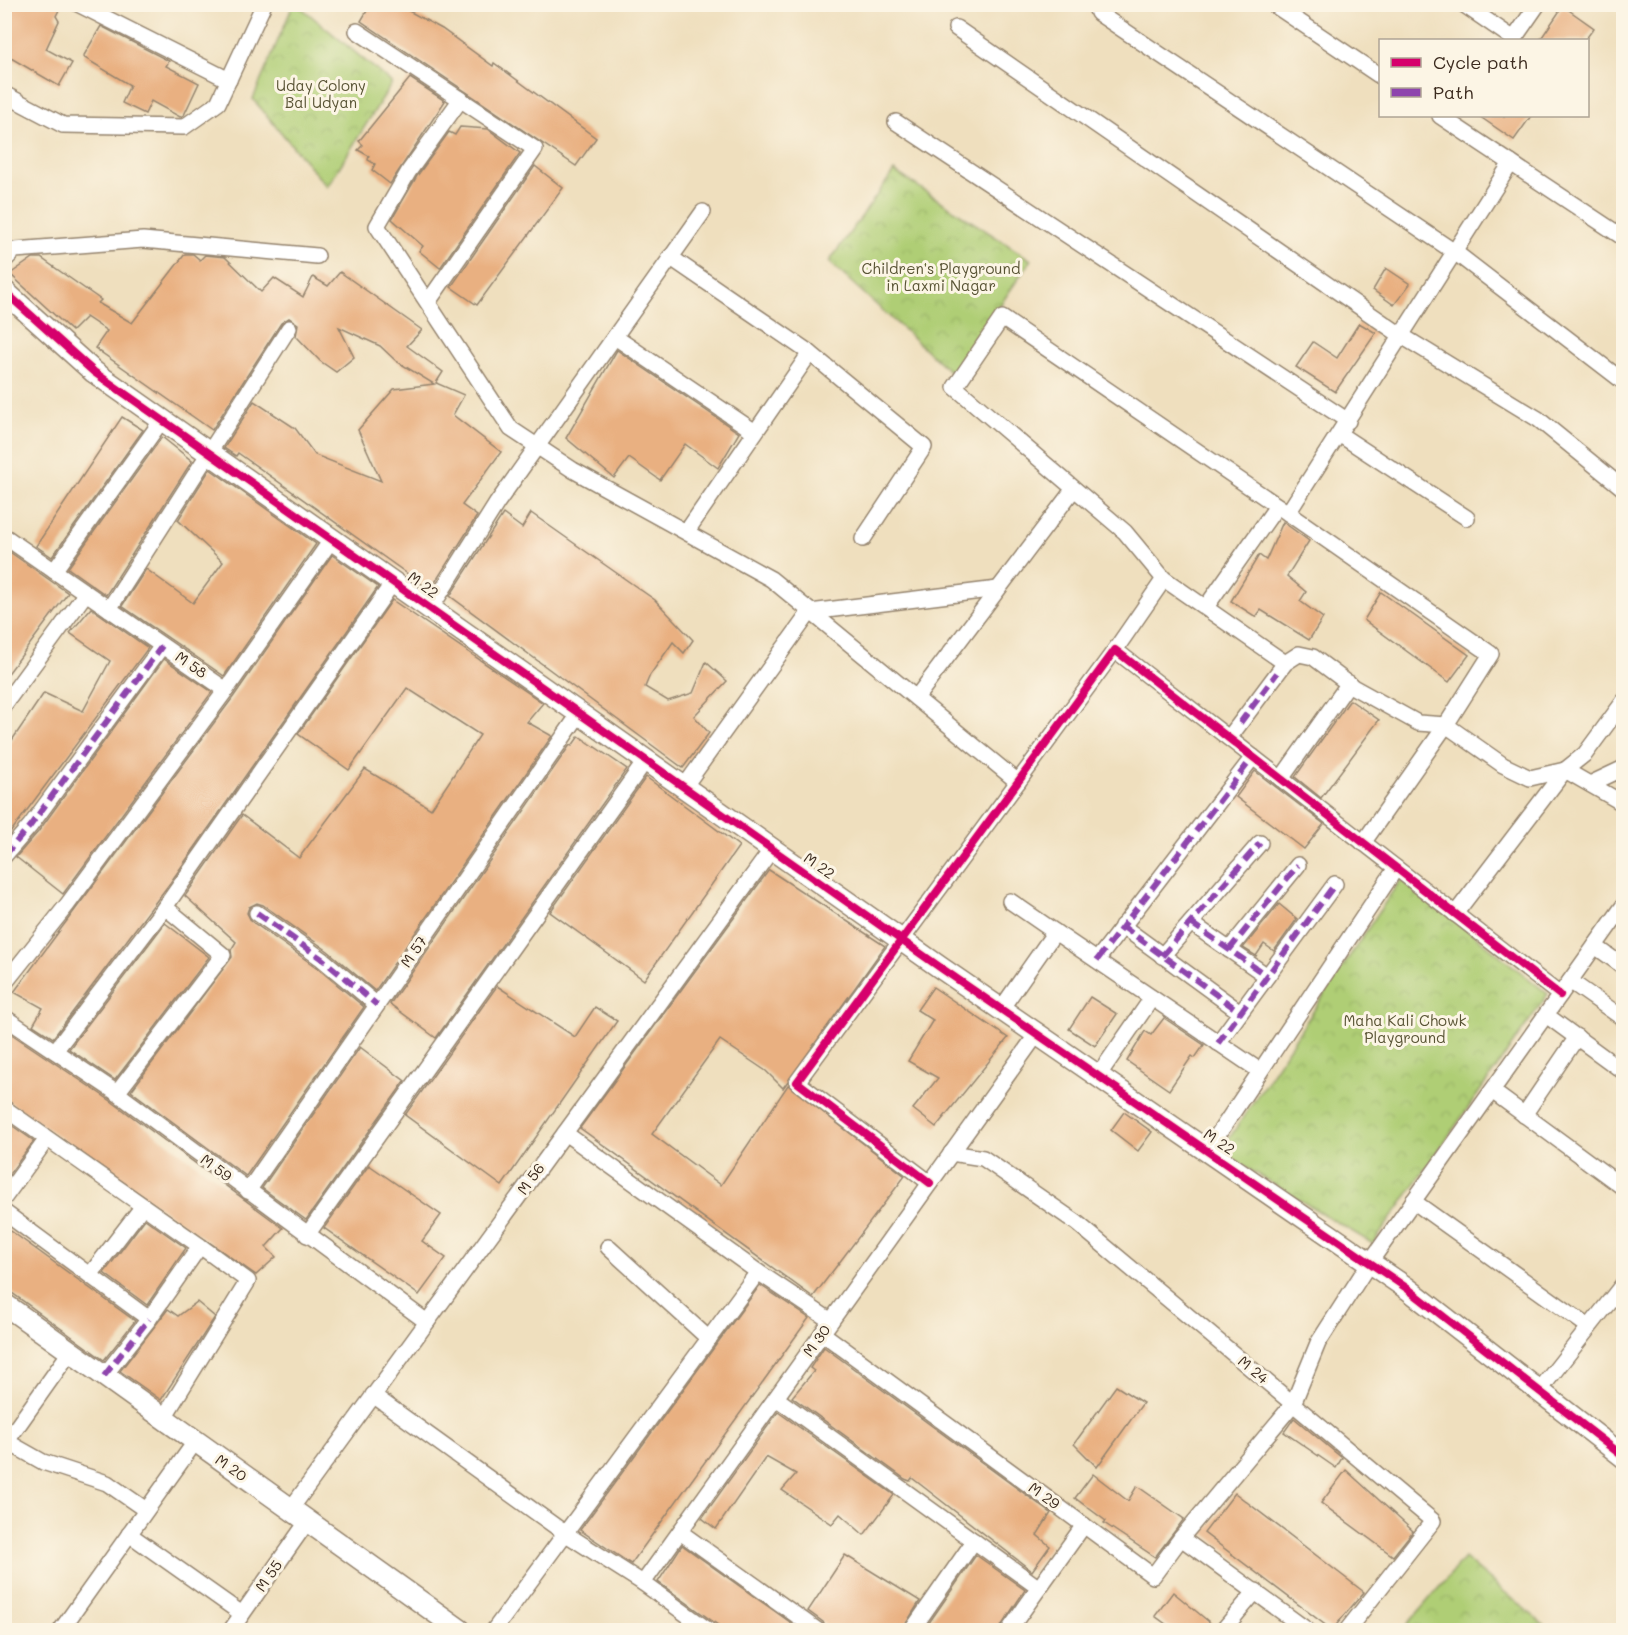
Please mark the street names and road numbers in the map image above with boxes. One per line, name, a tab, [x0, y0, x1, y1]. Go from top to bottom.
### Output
street label: M 22	[404, 566, 443, 602]
street label: M 58	[172, 646, 211, 682]
street label: M 22	[800, 847, 839, 883]
street label: M 57	[395, 932, 431, 971]
street label: M 22	[1200, 1124, 1239, 1159]
street label: M 59	[197, 1149, 236, 1186]
street label: M 56	[512, 1159, 548, 1198]
street label: M 30	[798, 1320, 835, 1360]
street label: M 24	[1234, 1351, 1273, 1388]
street label: M 20	[212, 1449, 251, 1485]
street label: M 29	[1025, 1477, 1064, 1513]
street label: M 55	[250, 1556, 286, 1595]

